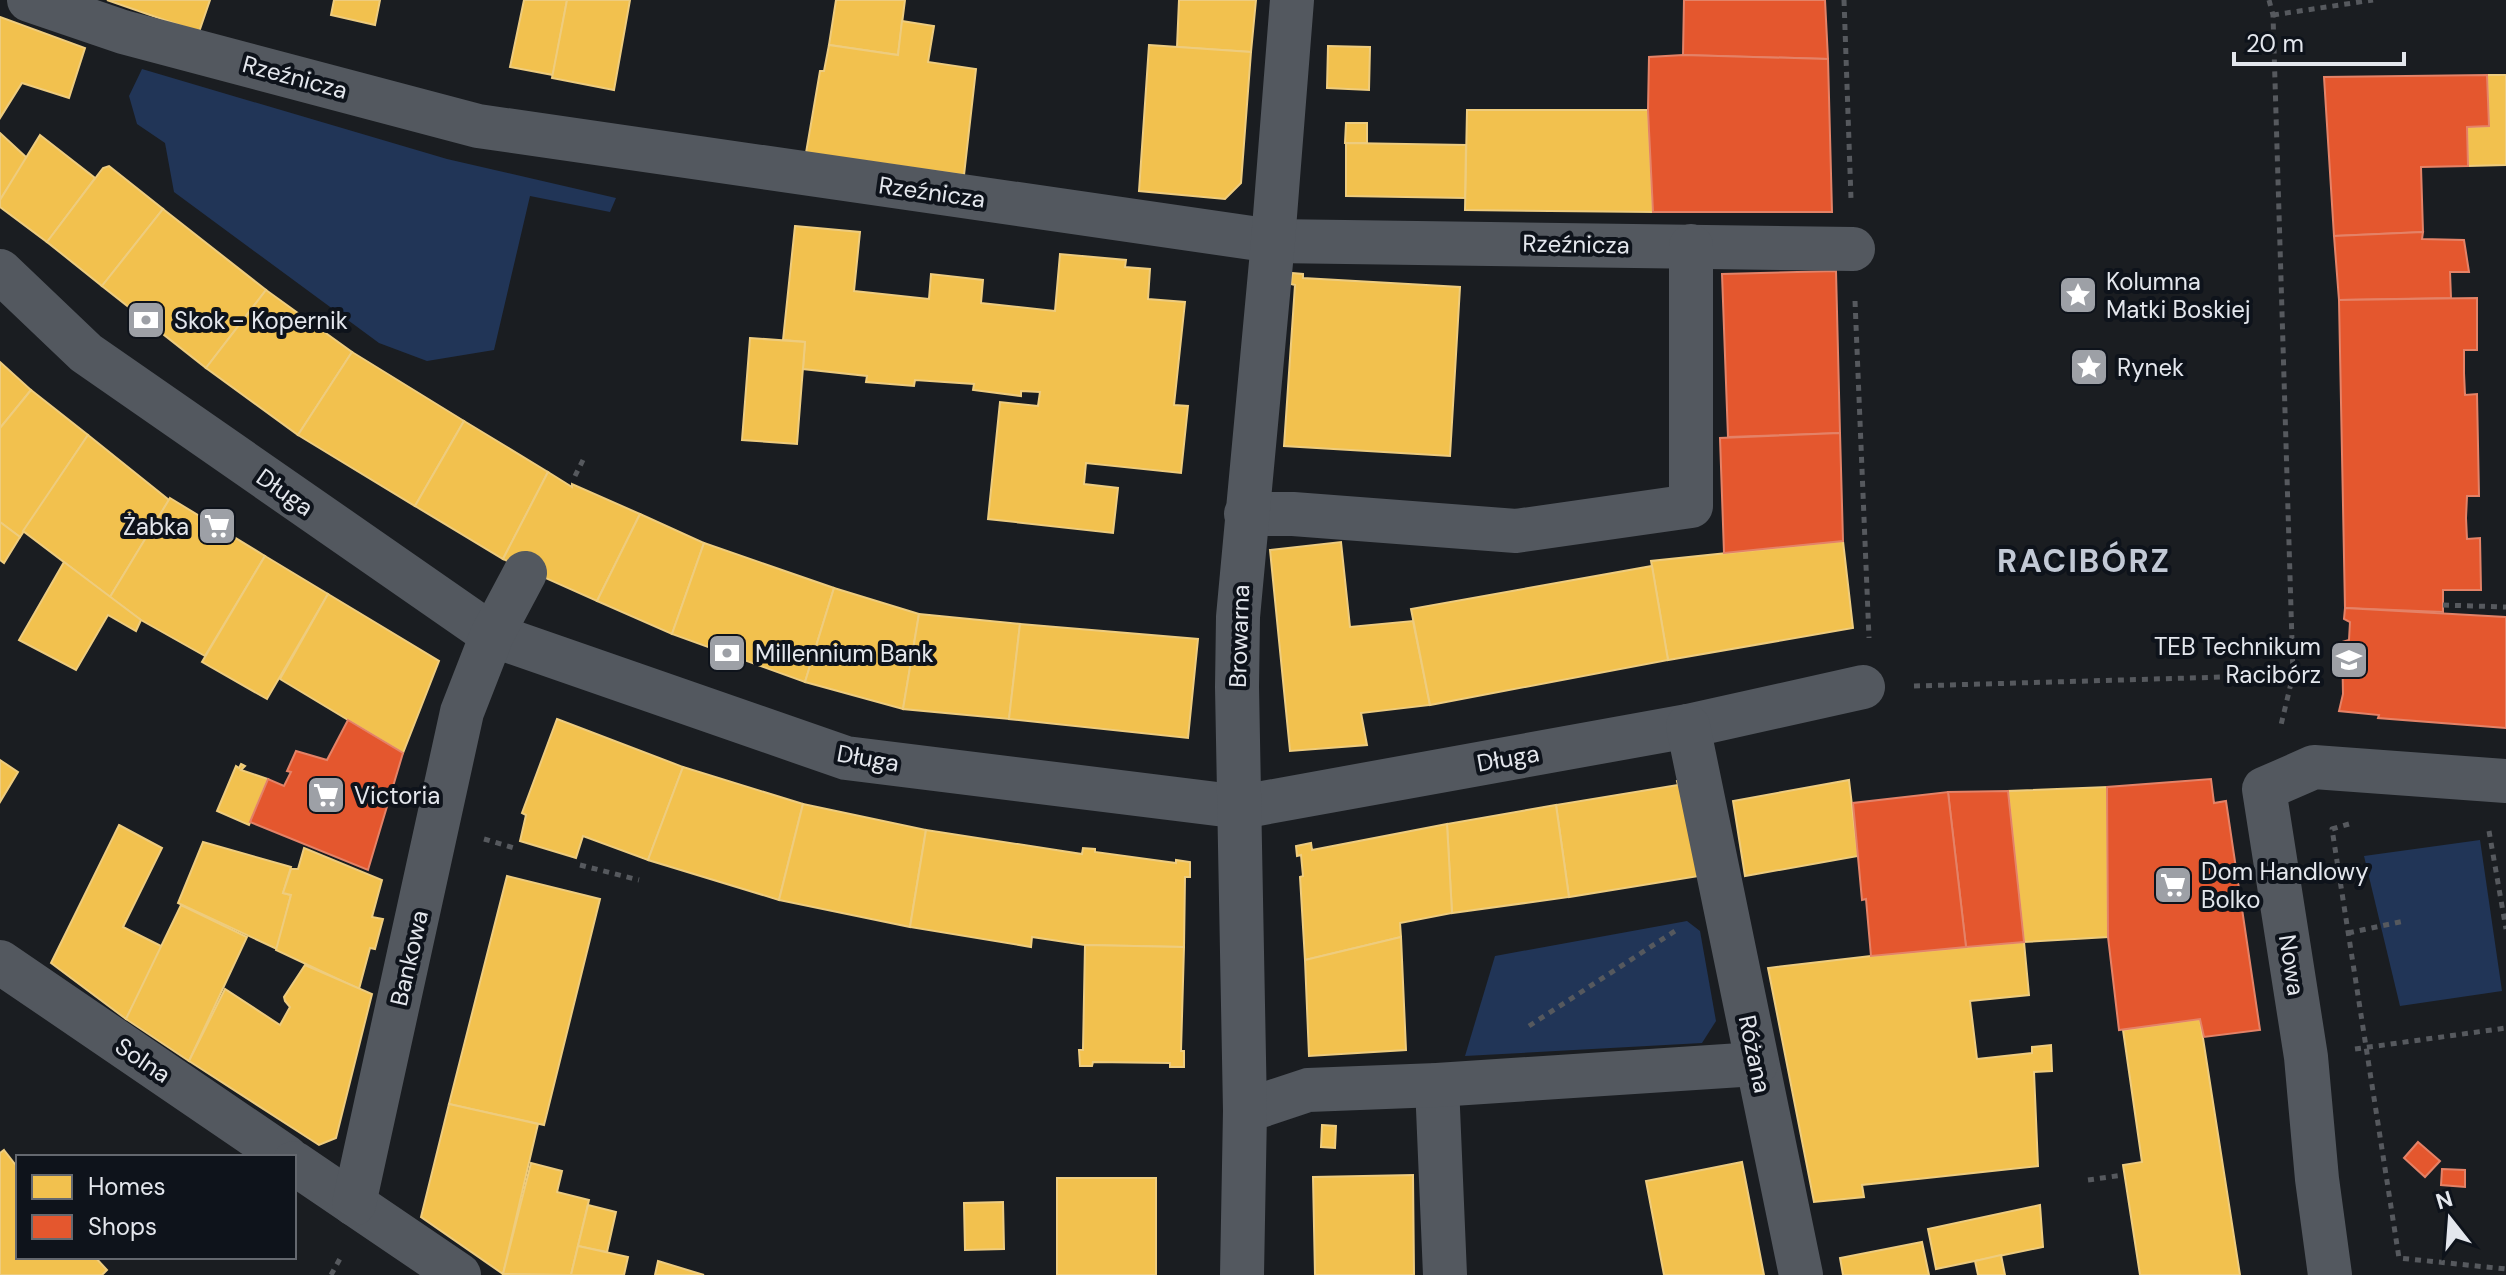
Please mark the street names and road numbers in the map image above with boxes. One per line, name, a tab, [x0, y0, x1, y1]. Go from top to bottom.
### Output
street label: Rzeźnicza	[239, 48, 351, 106]
street label: Rzeźnicza	[877, 169, 987, 215]
street label: Rzeźnicza	[1522, 228, 1630, 260]
street label: Długa	[250, 461, 320, 523]
street label: Browarna	[1222, 584, 1256, 688]
street label: Długa	[834, 737, 902, 779]
street label: Długa	[1474, 737, 1542, 779]
street label: Bankowa	[383, 907, 435, 1009]
street label: Nowa	[2272, 932, 2312, 998]
street label: Różana	[1732, 1012, 1778, 1096]
street label: Solna	[109, 1030, 177, 1090]

